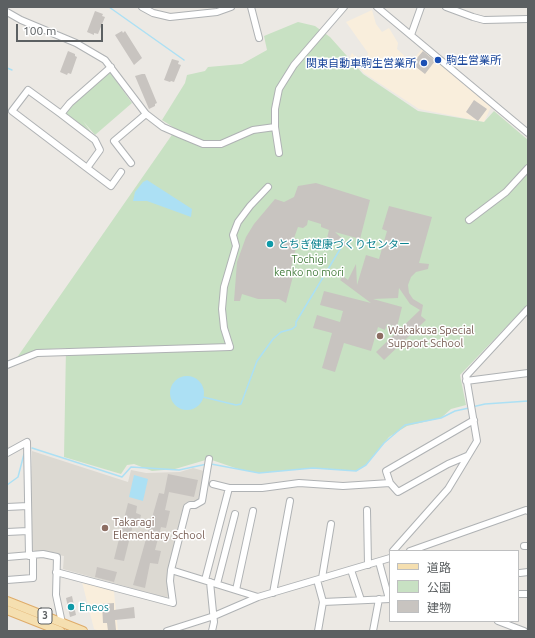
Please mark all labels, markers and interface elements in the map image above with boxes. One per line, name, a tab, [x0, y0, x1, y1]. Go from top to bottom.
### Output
scale bar	[18, 16, 105, 42]
text: 100 m	[23, 24, 56, 37]
place label: 駒生営業所	[446, 53, 501, 67]
marker: 駒生営業所	[433, 55, 443, 65]
place label: 関東自動車駒生営業所	[306, 56, 416, 70]
marker: 関東自動車駒生営業所	[419, 58, 429, 68]
place label: とちぎ健康づくりセンター	[278, 237, 410, 251]
marker: とちぎ健康づくりセンター	[265, 239, 275, 249]
park label: Tochigi kenko no mori	[274, 252, 344, 278]
place label: Wakakusa Special Support School	[388, 323, 474, 349]
marker: Wakakusa Special Support School	[375, 331, 385, 341]
place label: Takaragi Elementary School	[113, 515, 205, 541]
marker: Takaragi Elementary School	[100, 523, 110, 533]
legend	[389, 550, 519, 622]
text: 道路	[427, 561, 451, 574]
text: 公園	[427, 581, 451, 594]
place label: Eneos	[79, 600, 109, 614]
text: 建物	[427, 601, 451, 614]
marker: Eneos	[66, 602, 76, 612]
road number: 3	[38, 608, 52, 624]

